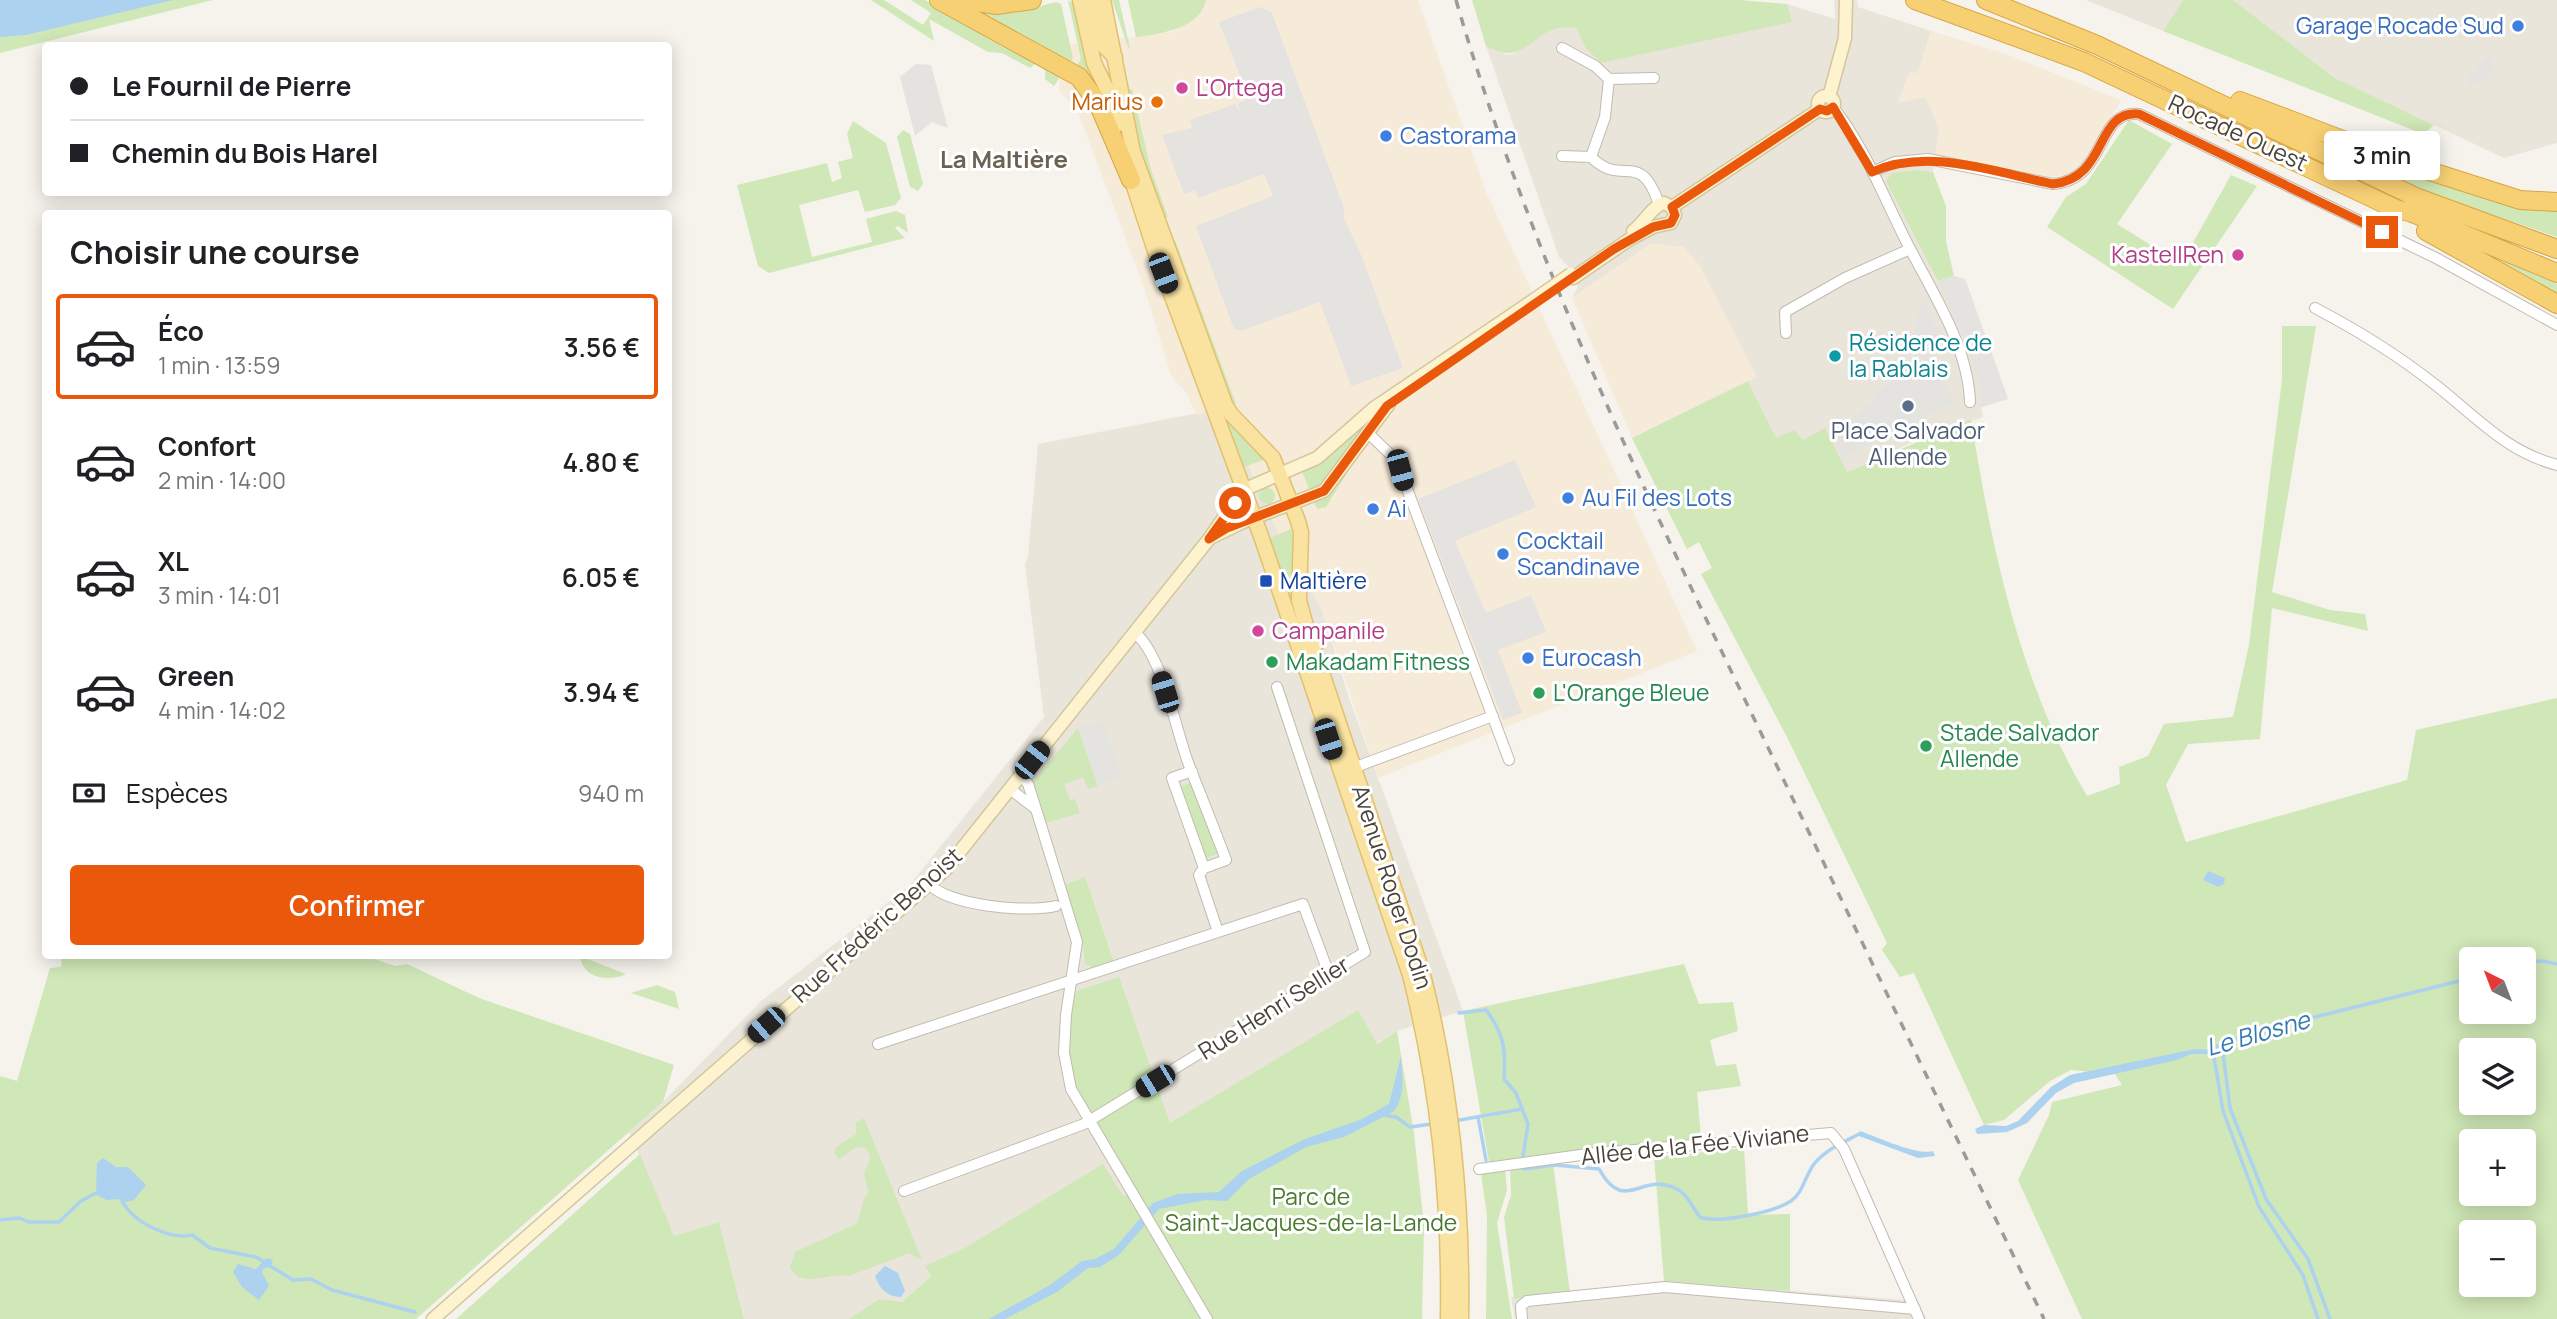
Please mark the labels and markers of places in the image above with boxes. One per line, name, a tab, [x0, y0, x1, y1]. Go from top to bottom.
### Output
place label: Garage Rocade Sud	[2296, 9, 2504, 41]
marker: Garage Rocade Sud	[2510, 18, 2526, 34]
place label: L'Ortega	[1196, 71, 1283, 103]
marker: L'Ortega	[1174, 80, 1190, 96]
place label: Marius	[1071, 85, 1143, 117]
marker: Marius	[1149, 94, 1165, 110]
place label: Castorama	[1400, 119, 1517, 151]
marker: Castorama	[1378, 128, 1394, 144]
place label: KastellRen	[2111, 238, 2224, 270]
marker: KastellRen	[2230, 247, 2246, 263]
place label: Résidence de la Rablais	[1849, 326, 1992, 384]
marker: Résidence de la Rablais	[1827, 348, 1843, 364]
marker: Place Salvador Allende	[1900, 398, 1916, 414]
place label: Place Salvador Allende	[1831, 414, 1985, 472]
place label: Au Fil des Lots	[1582, 481, 1732, 513]
marker: Au Fil des Lots	[1560, 490, 1576, 506]
place label: Ai	[1387, 492, 1407, 524]
marker: Ai	[1365, 501, 1381, 517]
place label: Cocktail Scandinave	[1517, 524, 1640, 582]
marker: Cocktail Scandinave	[1495, 546, 1511, 562]
place label: Maltière	[1280, 564, 1367, 596]
marker: Maltière	[1258, 573, 1274, 589]
place label: Campanile	[1272, 614, 1385, 646]
marker: Campanile	[1250, 623, 1266, 639]
place label: Eurocash	[1542, 641, 1642, 673]
place label: Makadam Fitness	[1286, 645, 1470, 677]
marker: Eurocash	[1520, 650, 1536, 666]
marker: Makadam Fitness	[1264, 654, 1280, 670]
place label: L'Orange Bleue	[1553, 676, 1709, 708]
marker: L'Orange Bleue	[1531, 685, 1547, 701]
place label: Stade Salvador Allende	[1940, 716, 2099, 774]
marker: Stade Salvador Allende	[1918, 738, 1934, 754]

